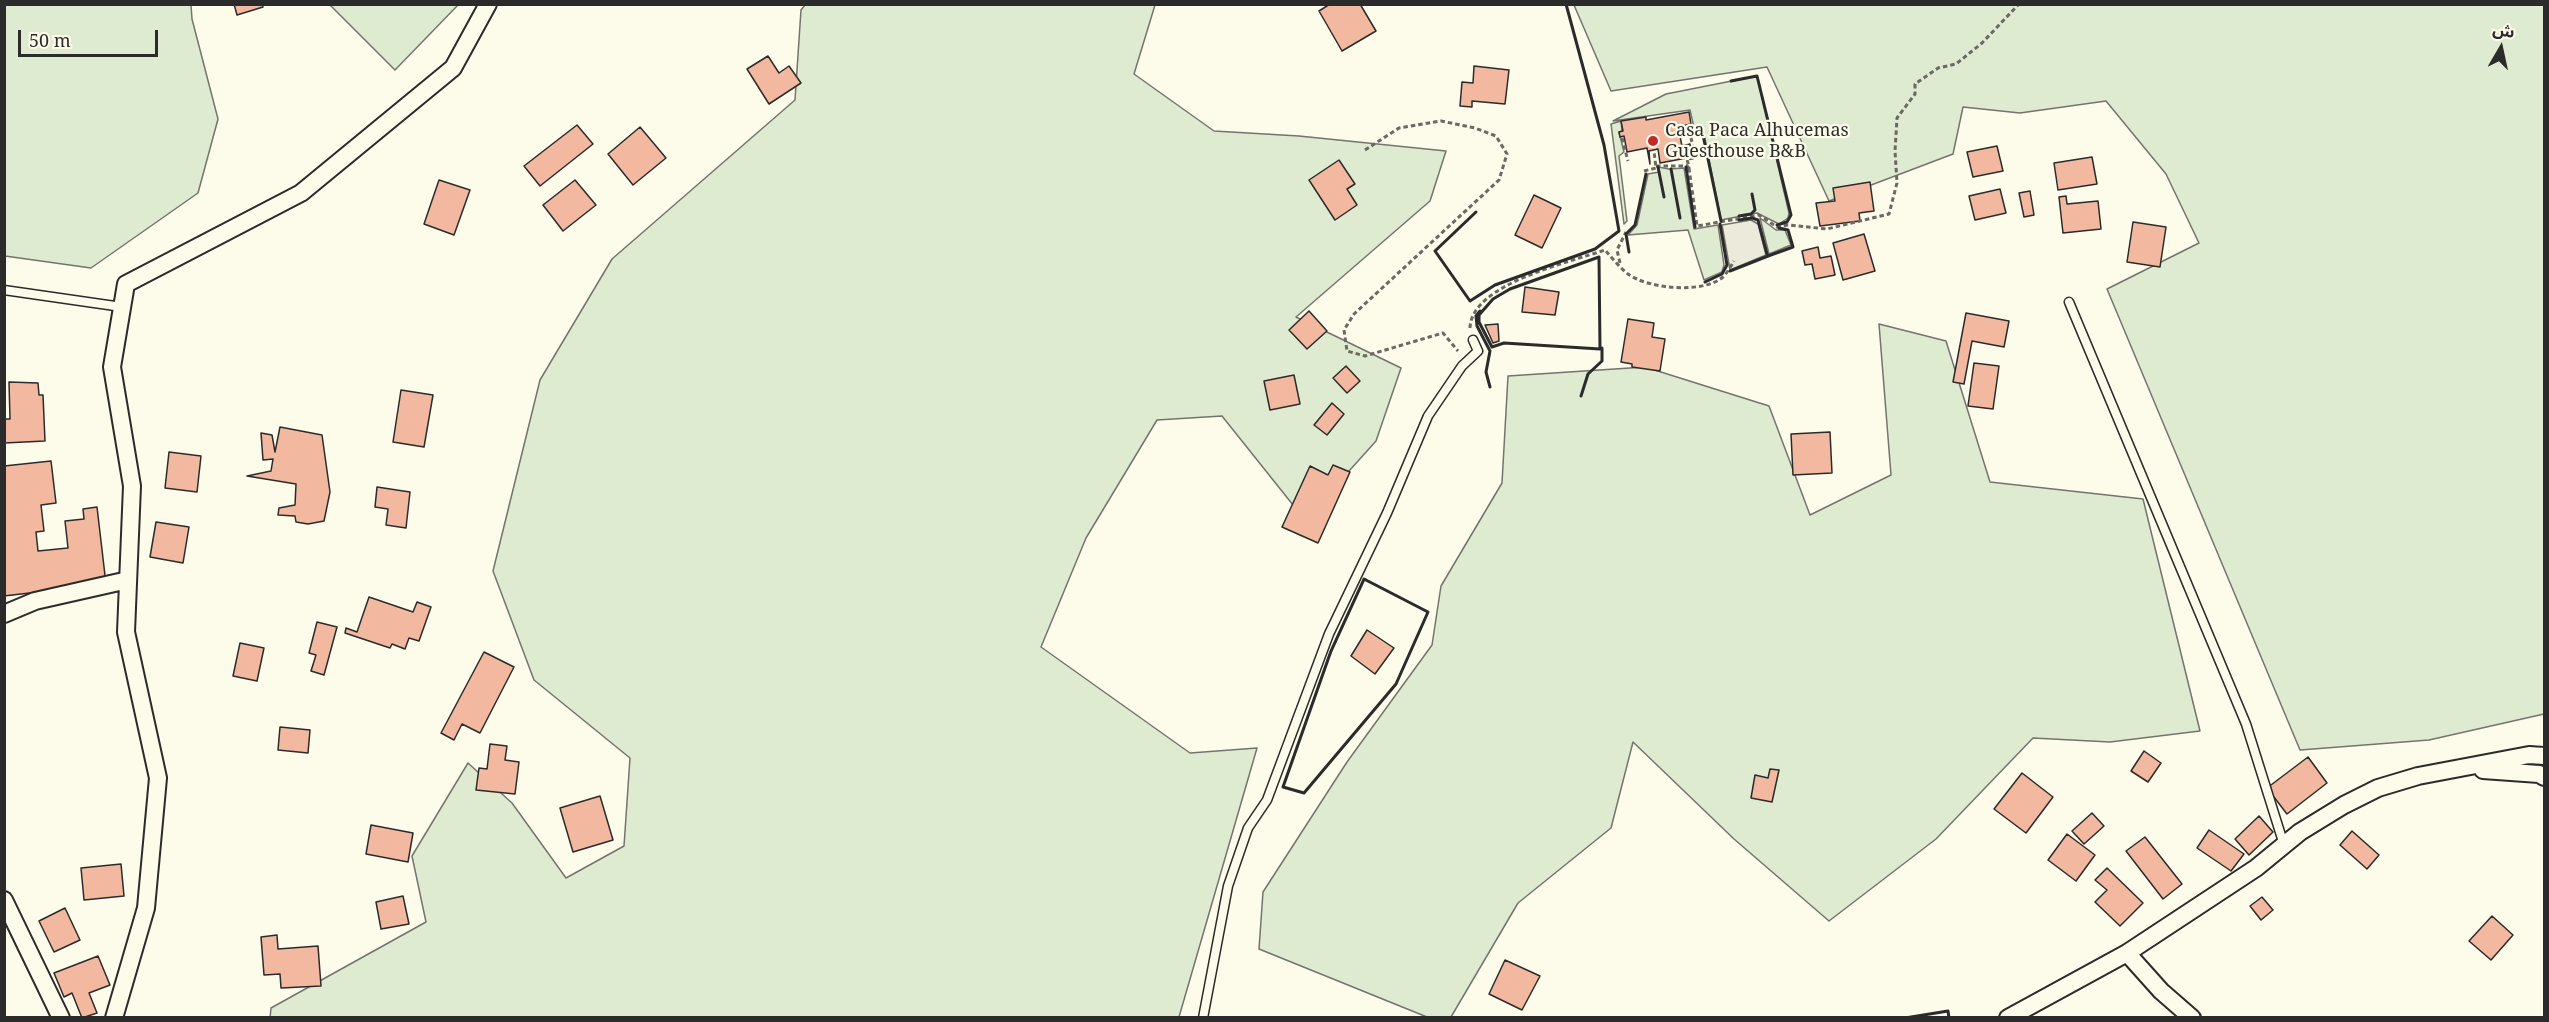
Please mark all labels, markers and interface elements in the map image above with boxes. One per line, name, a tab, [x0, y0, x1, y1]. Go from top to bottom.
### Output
scale bar	[21, 18, 160, 56]
north arrow	[2471, 18, 2531, 78]
text: ش	[2491, 18, 2516, 43]
text: 50 m	[29, 28, 71, 52]
place label: Casa Paca Alhucemas Guesthouse B&B	[1665, 120, 1849, 162]
marker: Casa Paca Alhucemas Guesthouse B&B	[1646, 134, 1660, 148]

